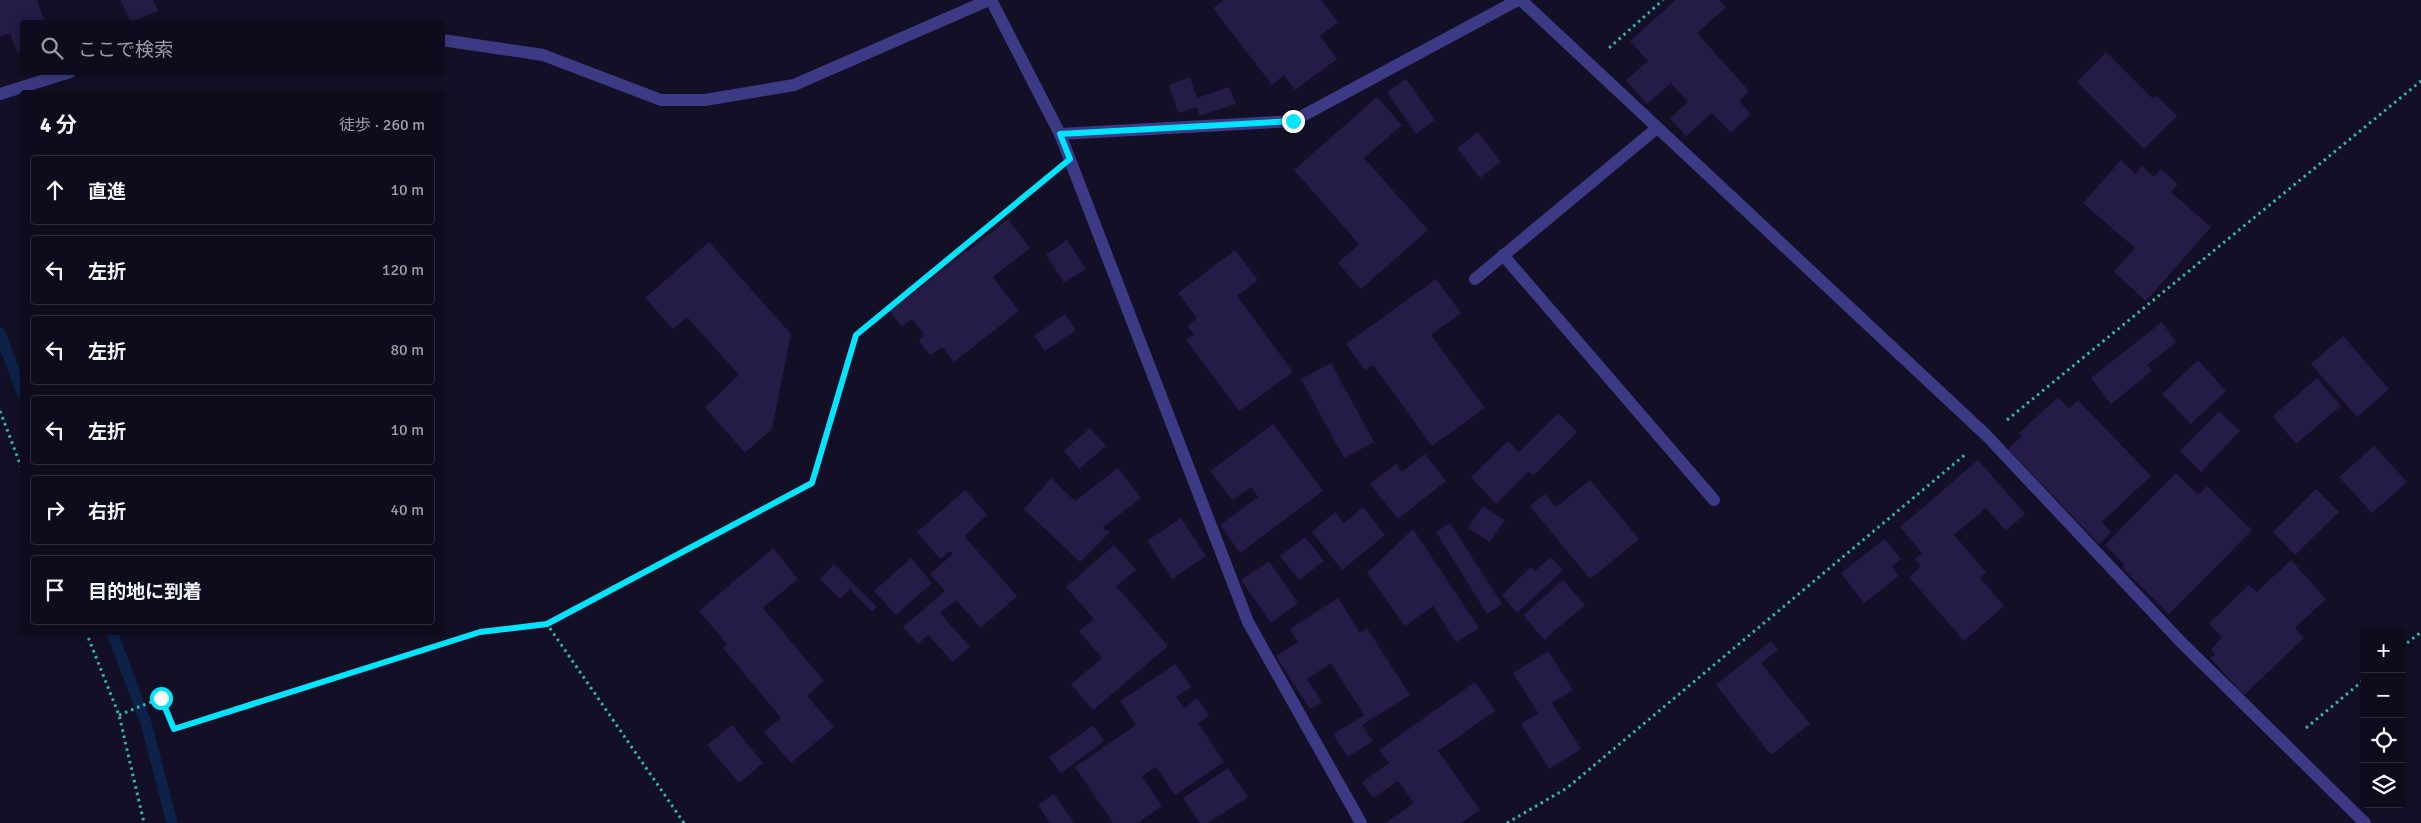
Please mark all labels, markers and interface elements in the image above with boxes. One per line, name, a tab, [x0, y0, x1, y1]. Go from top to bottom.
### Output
search box	[20, 20, 445, 75]
icon: search	[38, 34, 66, 62]
text: ここで検索	[78, 38, 173, 62]
route end	[1282, 110, 1305, 133]
text: 4 分	[40, 112, 77, 138]
text: 徒歩 · 260 m	[339, 115, 425, 135]
icon: ahead	[41, 176, 69, 204]
text: 直進	[88, 180, 126, 204]
text: 10 m	[390, 180, 424, 200]
icon: left	[41, 256, 69, 284]
text: 左折	[88, 260, 126, 284]
text: 120 m	[382, 260, 424, 280]
icon: left	[41, 336, 69, 364]
text: 左折	[88, 340, 126, 364]
text: 80 m	[390, 340, 424, 360]
icon: left	[41, 416, 69, 444]
text: 左折	[88, 420, 126, 444]
text: 10 m	[390, 420, 424, 440]
icon: right	[41, 496, 69, 524]
text: 右折	[88, 500, 126, 524]
text: 40 m	[390, 500, 424, 520]
icon: arrive	[41, 576, 69, 604]
text: 目的地に到着	[88, 580, 202, 604]
map controls	[2361, 628, 2406, 808]
button: +	[2361, 628, 2406, 673]
button: −	[2361, 673, 2406, 718]
route start	[150, 687, 173, 710]
button: locate	[2361, 718, 2406, 763]
button: layers	[2361, 763, 2406, 808]

